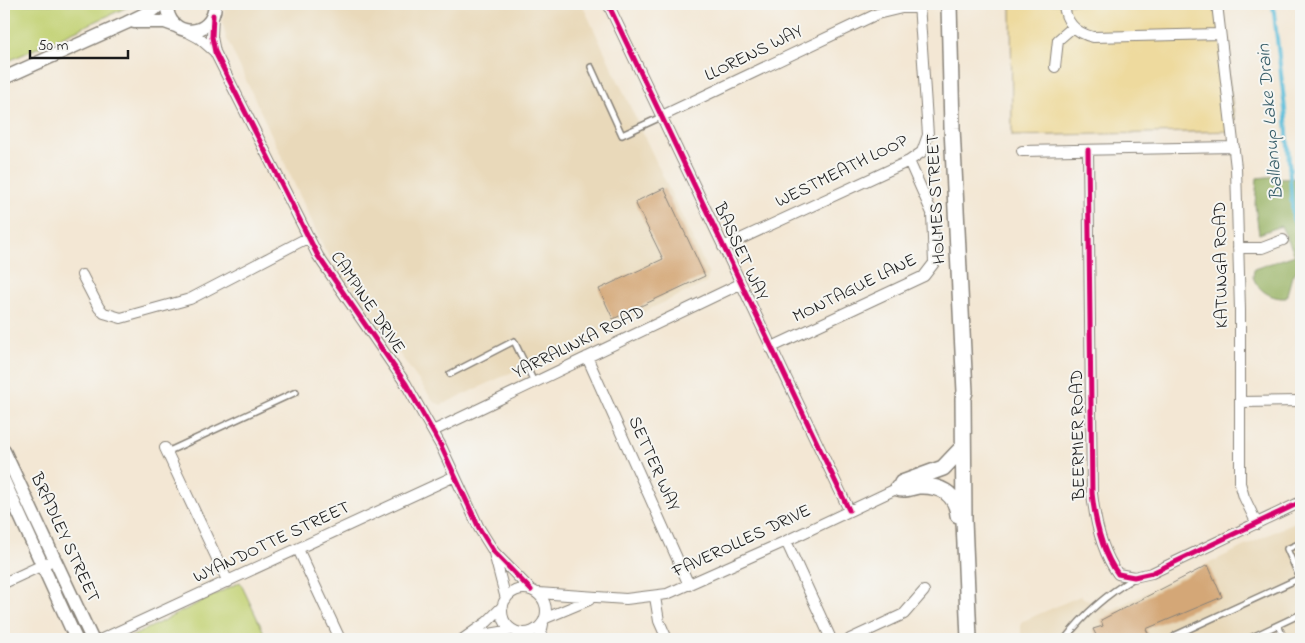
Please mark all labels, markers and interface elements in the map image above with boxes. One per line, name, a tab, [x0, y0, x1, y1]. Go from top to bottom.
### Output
street label: LLORENS WAY	[700, 19, 808, 89]
scale bar	[30, 28, 128, 60]
text: 50 m	[38, 35, 69, 57]
water label: Ballanup Lake Drain	[1251, 42, 1291, 201]
street label: WESTMEATH LOOP	[771, 128, 913, 215]
street label: HOLMES STREET	[921, 133, 953, 265]
street label: BASSET WAY	[706, 198, 774, 306]
street label: KATUNGA ROAD	[1208, 201, 1236, 329]
street label: CAMPINE DRIVE	[323, 247, 411, 360]
street label: MONTAGUE LANE	[789, 248, 922, 330]
street label: YARRALINKA ROAD	[509, 300, 649, 386]
street label: BEERMIER ROAD	[1065, 369, 1093, 502]
street label: SETTER WAY	[620, 412, 686, 516]
street label: BRADLEY STREET	[22, 468, 106, 607]
street label: WYANDOTTE STREET	[189, 495, 355, 591]
street label: FAVEROLLES DRIVE	[668, 498, 816, 586]

